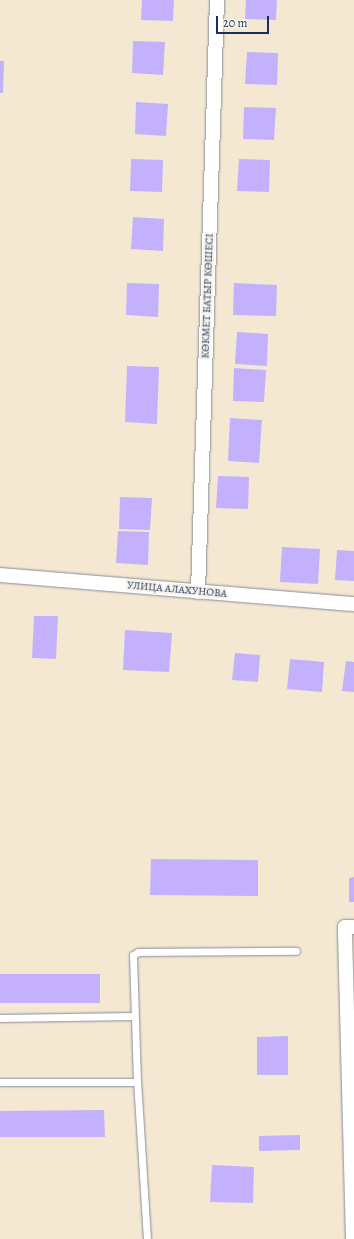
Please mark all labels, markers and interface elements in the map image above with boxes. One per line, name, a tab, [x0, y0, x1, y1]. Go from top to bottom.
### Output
scale bar	[218, 8, 271, 34]
text: 20 m	[223, 15, 247, 31]
street label: КӨКМЕТ БАТЫР КӨШЕСІ	[199, 233, 217, 359]
street label: УЛИЦА АЛАХУНОВА	[127, 579, 227, 601]

